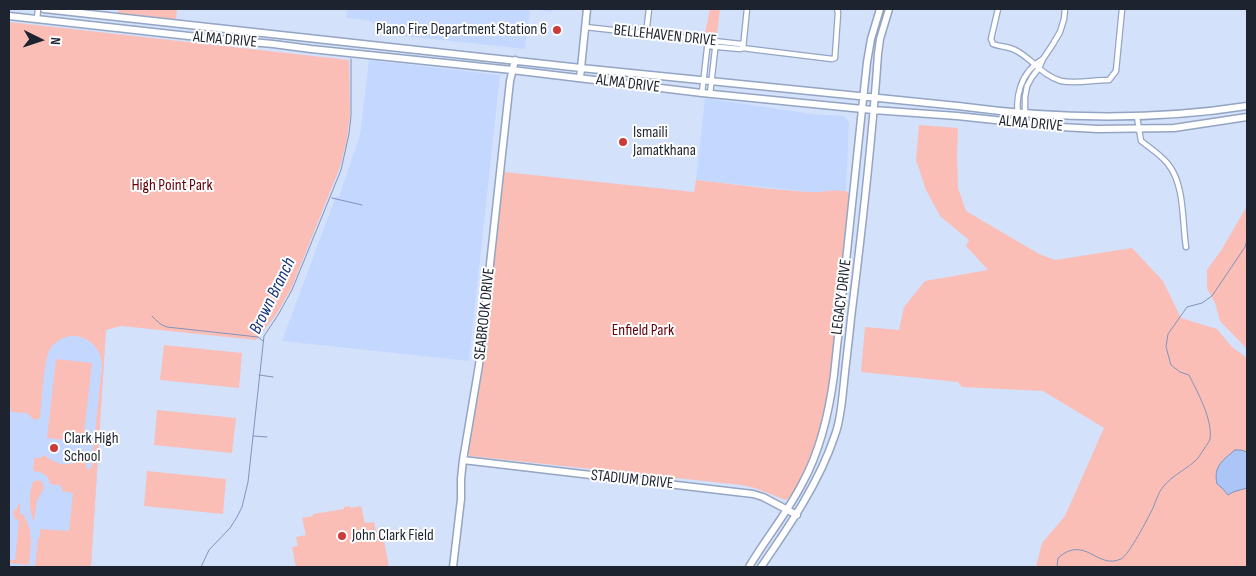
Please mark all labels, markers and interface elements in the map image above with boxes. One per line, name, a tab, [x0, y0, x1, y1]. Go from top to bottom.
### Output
north arrow	[15, 15, 65, 65]
place label: Plano Fire Department Station 6	[376, 20, 547, 40]
street label: BELLEHAVEN DRIVE	[613, 21, 717, 51]
marker: Plano Fire Department Station 6	[551, 24, 563, 36]
street label: ALMA DRIVE	[192, 28, 258, 52]
text: N	[47, 37, 64, 45]
street label: ALMA DRIVE	[595, 71, 661, 97]
street label: ALMA DRIVE	[998, 112, 1064, 136]
place label: Ismaili Jamatkhana	[633, 123, 696, 161]
marker: Ismaili Jamatkhana	[617, 136, 629, 148]
park label: High Point Park	[131, 176, 213, 196]
water label: Brown Branch	[245, 254, 301, 338]
street label: LEGACY DRIVE	[828, 258, 856, 336]
street label: SEABROOK DRIVE	[471, 267, 499, 361]
park label: Enfield Park	[612, 321, 674, 341]
place label: Clark High School	[64, 429, 118, 467]
marker: Clark High School	[48, 442, 60, 454]
street label: STADIUM DRIVE	[590, 466, 674, 494]
place label: John Clark Field	[352, 526, 434, 546]
marker: John Clark Field	[336, 530, 348, 542]

